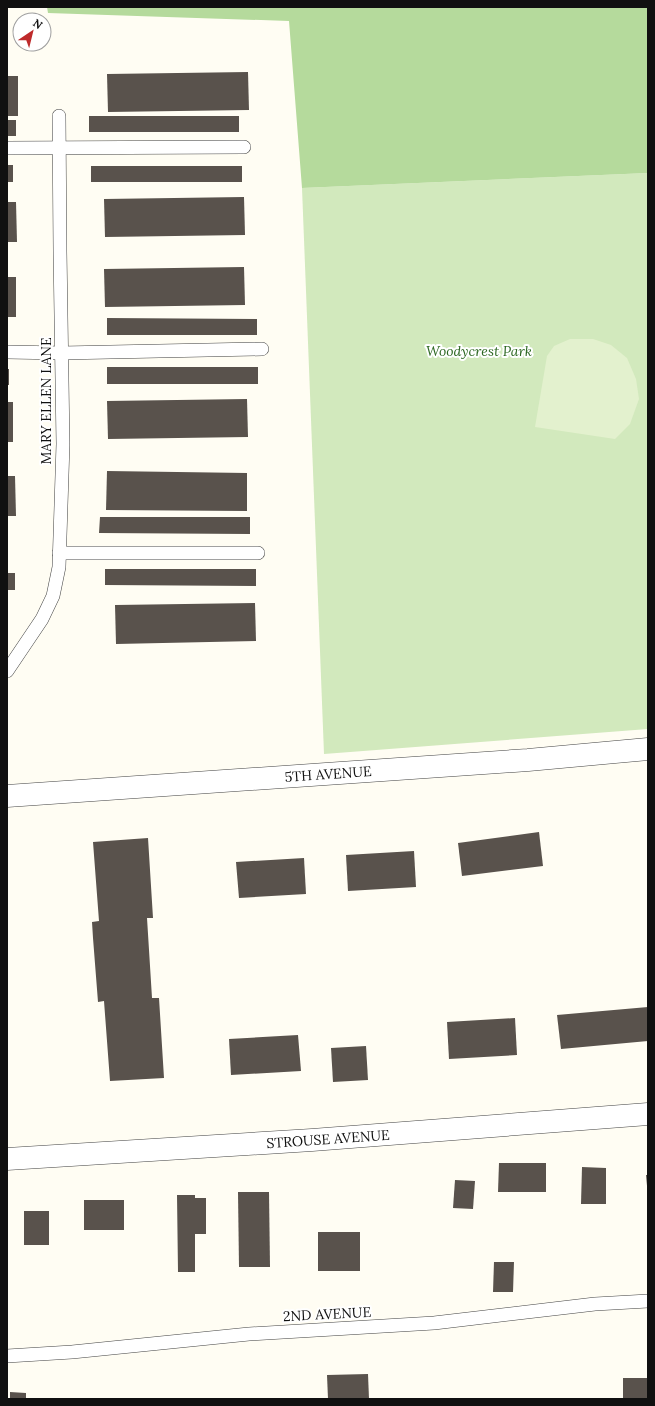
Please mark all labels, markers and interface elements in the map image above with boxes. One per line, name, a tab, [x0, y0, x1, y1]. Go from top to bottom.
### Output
north arrow	[12, 12, 52, 52]
text: N	[30, 16, 46, 32]
street label: MARY ELLEN LANE	[37, 337, 55, 465]
park label: Woodycrest Park	[426, 342, 532, 360]
street label: 5TH AVENUE	[284, 762, 372, 786]
street label: STROUSE AVENUE	[266, 1126, 391, 1152]
street label: 2ND AVENUE	[282, 1303, 372, 1325]

